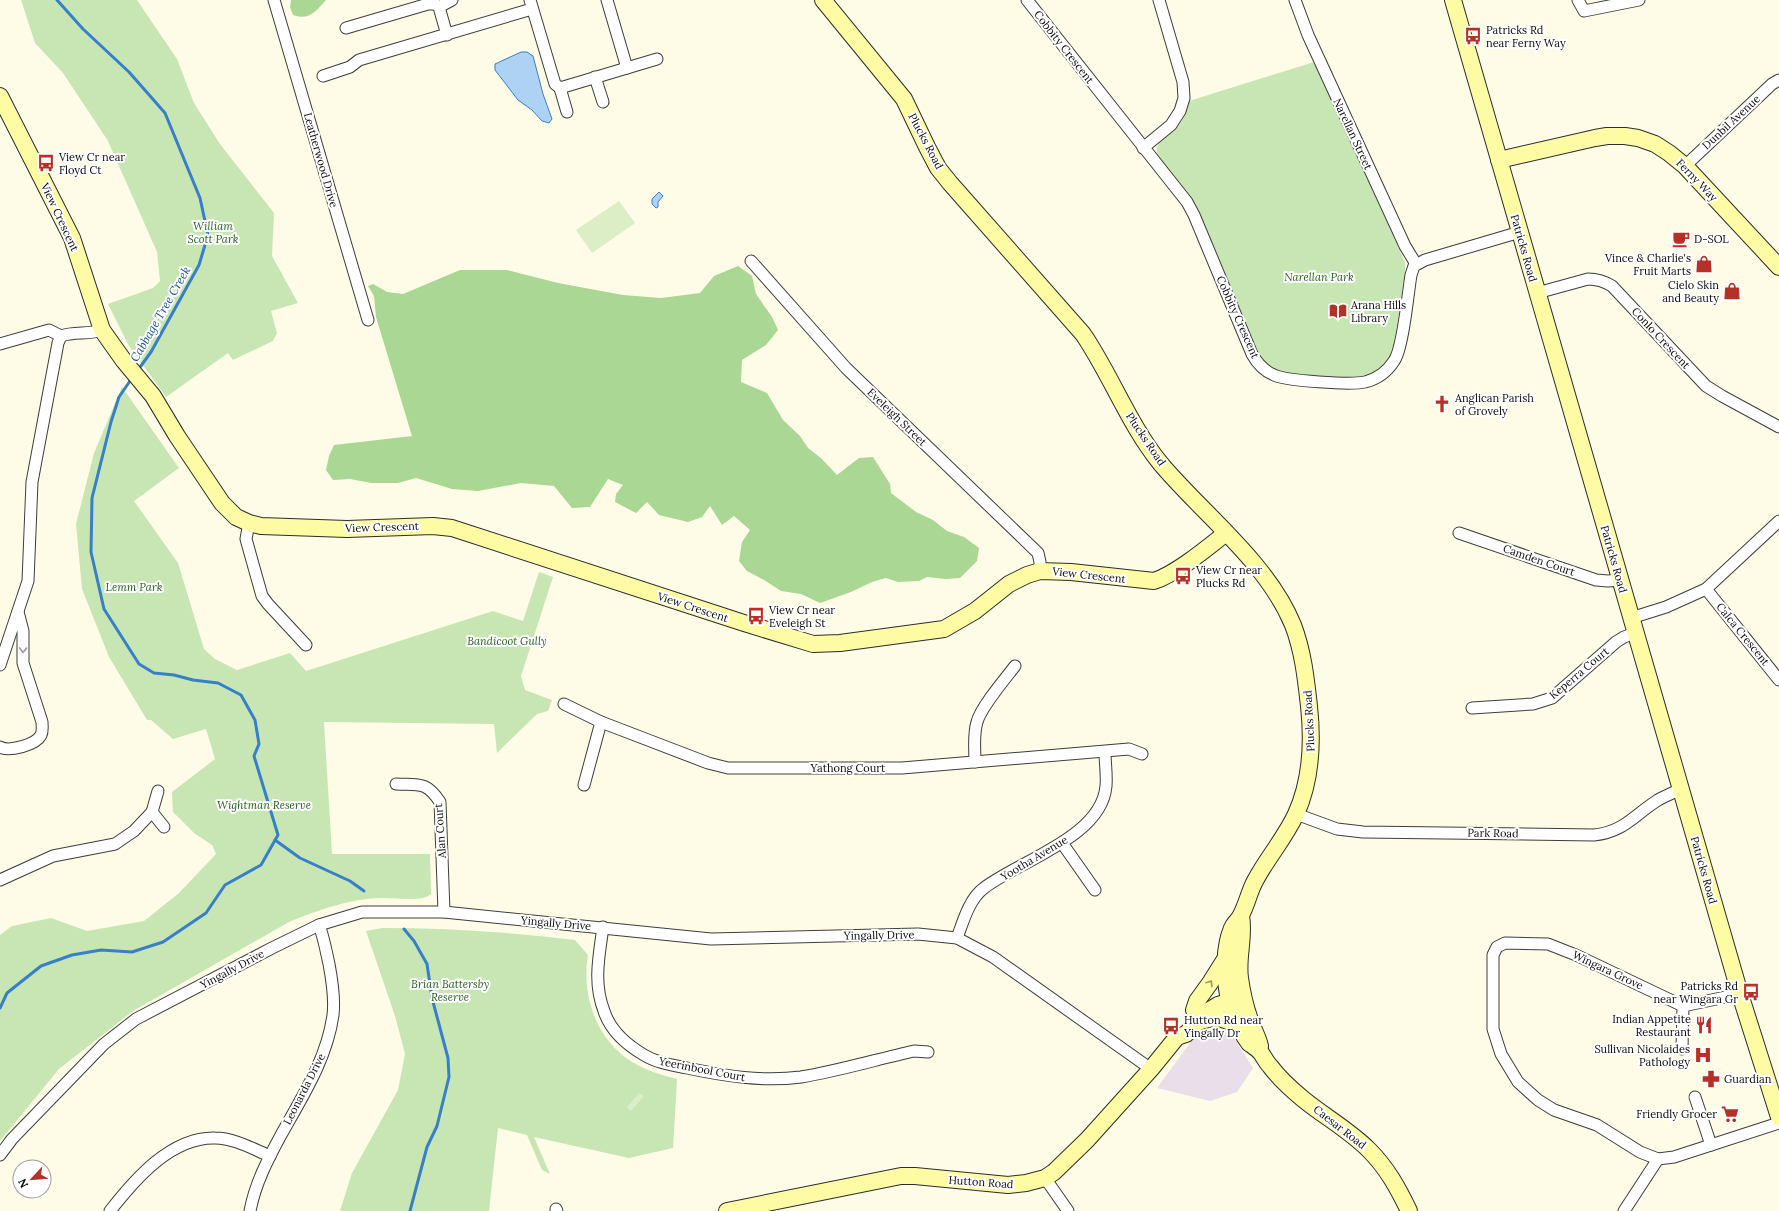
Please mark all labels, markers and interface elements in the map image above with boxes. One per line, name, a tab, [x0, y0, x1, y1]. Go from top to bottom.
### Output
street label: Cobbity Crescent	[1031, 8, 1097, 87]
place label: Patricks Rd near Ferny Way	[1486, 23, 1566, 50]
bus stop icon: Patricks Rd near Ferny Way	[1463, 26, 1483, 46]
street label: Dunbil Avenue	[1699, 92, 1763, 152]
street label: Narellan Street	[1330, 96, 1376, 173]
street label: Leatherwood Drive	[301, 111, 341, 209]
street label: Plucks Road	[905, 111, 947, 172]
place label: View Cr near Floyd Ct	[58, 150, 125, 177]
bus stop icon: View Cr near Floyd Ct	[36, 153, 56, 173]
street label: Ferny Way	[1673, 156, 1721, 204]
street label: View Crescent	[38, 180, 82, 254]
street label: Patricks Road	[1508, 213, 1540, 284]
park label: William Scott Park	[187, 219, 239, 246]
cafe icon: D-SOL	[1671, 229, 1691, 249]
place label: D-SOL	[1694, 232, 1729, 246]
place label: Vince & Charlie's Fruit Marts	[1604, 251, 1691, 278]
shop icon: Vince & Charlie's Fruit Marts	[1694, 254, 1714, 274]
water label: Cabbage Tree Creek	[127, 264, 193, 364]
park label: Narellan Park	[1284, 270, 1354, 284]
street label: Cobbity Crescent	[1213, 273, 1263, 361]
place label: Cielo Skin and Beauty	[1662, 278, 1719, 305]
shop icon: Cielo Skin and Beauty	[1722, 281, 1742, 301]
place label: Arana Hills Library	[1350, 298, 1406, 325]
library icon: Arana Hills Library	[1328, 301, 1348, 321]
street label: Conlo Crescent	[1629, 304, 1694, 372]
street label: Eveleigh Street	[864, 385, 930, 449]
place label: Anglican Parish of Grovely	[1454, 391, 1534, 418]
church icon: Anglican Parish of Grovely	[1432, 394, 1452, 414]
street label: Plucks Road	[1123, 410, 1169, 469]
street label: View Crescent	[344, 519, 420, 535]
street label: Patricks Road	[1598, 524, 1630, 595]
street label: Camden Court	[1501, 541, 1577, 579]
place label: View Cr near Plucks Rd	[1195, 563, 1262, 590]
street label: View Crescent	[1051, 564, 1127, 586]
bus stop icon: View Cr near Plucks Rd	[1173, 566, 1193, 586]
park label: Lemm Park	[106, 580, 163, 594]
street label: View Crescent	[655, 589, 731, 625]
street label: Calca Crescent	[1713, 600, 1773, 669]
place label: View Cr near Eveleigh St	[768, 603, 835, 630]
bus stop icon: View Cr near Eveleigh St	[746, 606, 766, 626]
park label: Bandicoot Gully	[467, 634, 547, 648]
street label: Keperra Court	[1546, 643, 1612, 702]
one-way arrow	[19, 647, 27, 653]
street label: Plucks Road	[1300, 690, 1318, 752]
street label: Yathong Court	[810, 761, 886, 775]
park label: Wightman Reserve	[217, 798, 311, 812]
street label: Alan Court	[431, 802, 449, 860]
street label: Park Road	[1467, 826, 1519, 840]
street label: Yootha Avenue	[997, 832, 1070, 884]
street label: Patricks Road	[1688, 835, 1720, 906]
street label: Yingally Drive	[519, 913, 592, 933]
street label: Yingally Drive	[843, 927, 914, 943]
street label: Yingally Drive	[197, 946, 266, 992]
street label: Wingara Grove	[1570, 948, 1646, 993]
park label: Brian Battersby Reserve	[411, 977, 489, 1004]
place label: Patricks Rd near Wingara Gr	[1653, 979, 1738, 1006]
one-way arrow	[1205, 980, 1212, 987]
bus stop icon: Patricks Rd near Wingara Gr	[1741, 982, 1761, 1002]
place label: Indian Appetite Restaurant	[1612, 1012, 1692, 1039]
place label: Hutton Rd near Yingally Dr	[1183, 1013, 1263, 1040]
restaurant icon: Indian Appetite Restaurant	[1694, 1015, 1714, 1035]
bus stop icon: Hutton Rd near Yingally Dr	[1161, 1016, 1181, 1036]
place label: Sullivan Nicolaides Pathology	[1594, 1042, 1690, 1069]
hospital icon: Sullivan Nicolaides Pathology	[1693, 1045, 1713, 1065]
street label: Leonarda Drive	[280, 1051, 328, 1127]
street label: Yeerinbool Court	[657, 1054, 747, 1084]
pharmacy icon: Guardian	[1701, 1069, 1721, 1089]
place label: Guardian	[1724, 1072, 1772, 1086]
street label: Caesar Road	[1311, 1102, 1370, 1152]
supermarket icon: Friendly Grocer	[1720, 1104, 1740, 1124]
place label: Friendly Grocer	[1636, 1107, 1717, 1121]
north arrow	[12, 1159, 52, 1199]
street label: Hutton Road	[948, 1173, 1014, 1191]
text: N	[15, 1176, 31, 1190]

